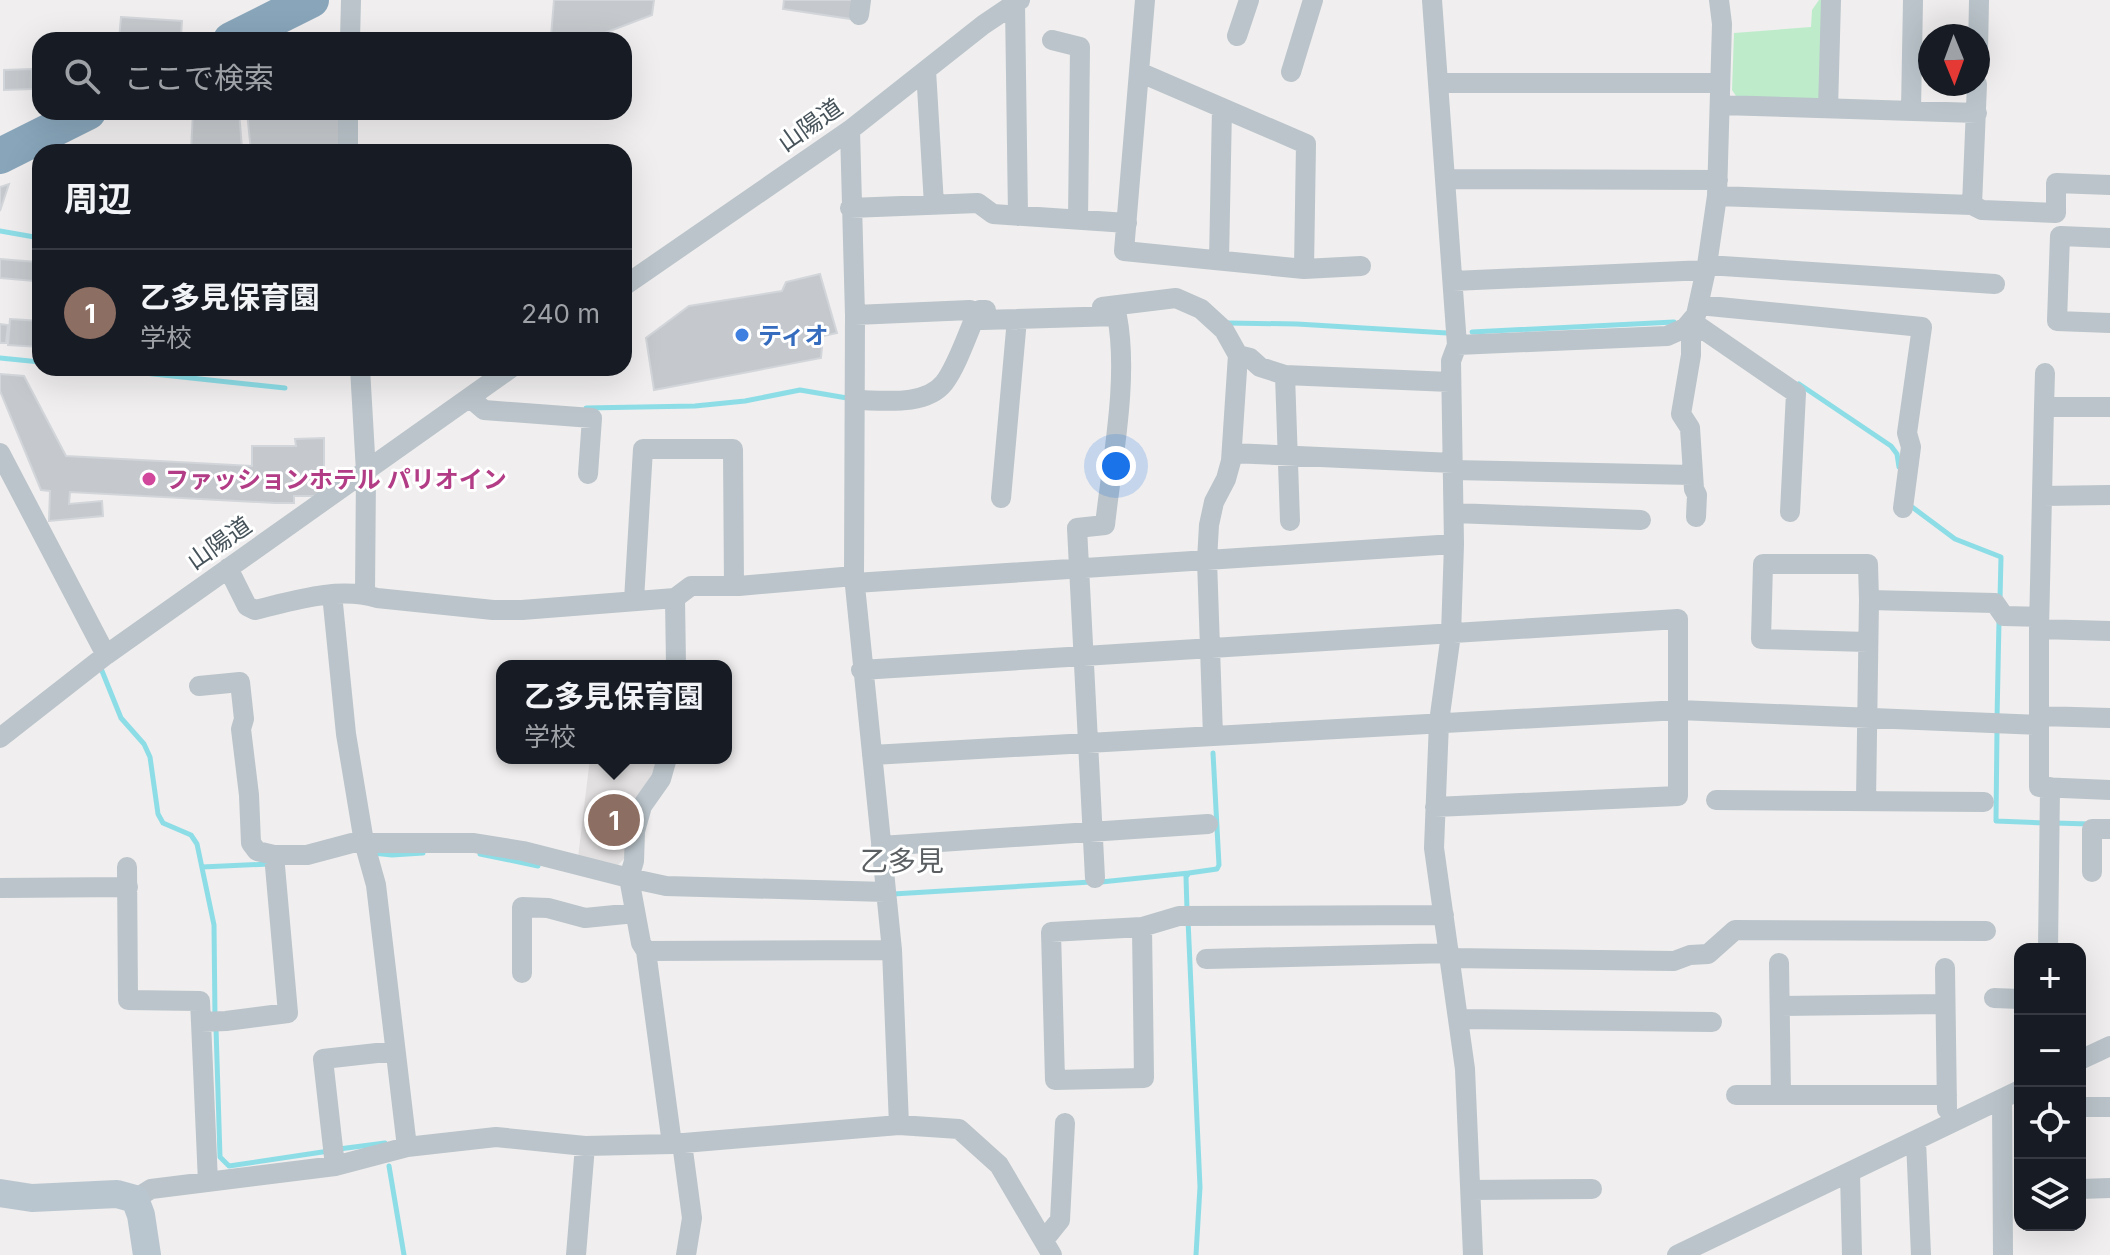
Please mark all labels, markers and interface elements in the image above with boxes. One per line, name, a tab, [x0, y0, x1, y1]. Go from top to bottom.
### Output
north arrow	[1918, 24, 1990, 96]
search box	[32, 32, 632, 120]
icon: search	[60, 54, 104, 98]
text: ここで検索	[124, 60, 274, 96]
street label: 山陽道	[772, 92, 848, 158]
text: 周辺	[64, 178, 132, 219]
text: 乙多見保育園	[140, 279, 320, 315]
text: 1	[84, 298, 96, 329]
text: 240 m	[521, 298, 600, 329]
place label: ティオ	[758, 321, 829, 350]
text: 学校	[140, 322, 192, 353]
marker: ティオ	[733, 326, 751, 344]
your location	[1096, 446, 1136, 486]
place label: ファッションホテル パリオイン	[165, 465, 507, 494]
marker: ファッションホテル パリオイン	[140, 470, 158, 488]
street label: 山陽道	[181, 510, 257, 576]
popup	[496, 660, 732, 764]
text: 乙多見保育園	[524, 678, 704, 714]
text: 学校	[524, 721, 576, 752]
pin: 1	[588, 790, 640, 850]
district label: 乙多見	[860, 844, 944, 878]
map controls	[2014, 943, 2086, 1231]
button: +	[2014, 943, 2086, 1015]
button: −	[2014, 1015, 2086, 1087]
button: locate	[2014, 1087, 2086, 1159]
button: layers	[2014, 1159, 2086, 1231]

